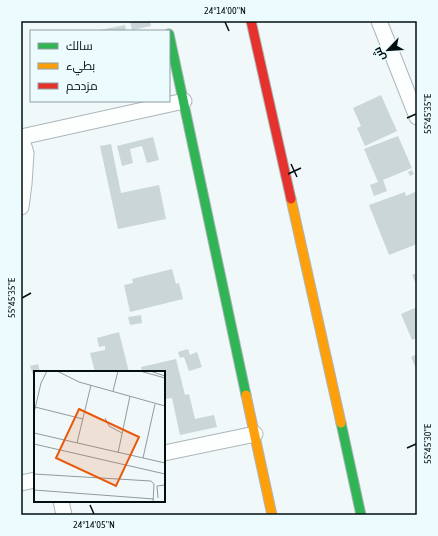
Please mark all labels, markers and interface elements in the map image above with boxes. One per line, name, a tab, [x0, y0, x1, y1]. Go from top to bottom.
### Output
text: 24°14'00"N	[204, 5, 246, 16]
legend	[30, 30, 170, 102]
north arrow	[368, 30, 408, 70]
text: سالك	[66, 39, 93, 53]
text: ش	[371, 45, 388, 63]
text: بطيء	[66, 59, 95, 76]
text: مزدحم	[66, 79, 98, 94]
text: 55°45'35"E	[422, 93, 433, 134]
text: 55°45'35"E	[6, 277, 17, 318]
inset map	[34, 371, 165, 502]
text: 55°45'30"E	[422, 423, 433, 464]
text: 24°14'05"N	[73, 519, 115, 530]

